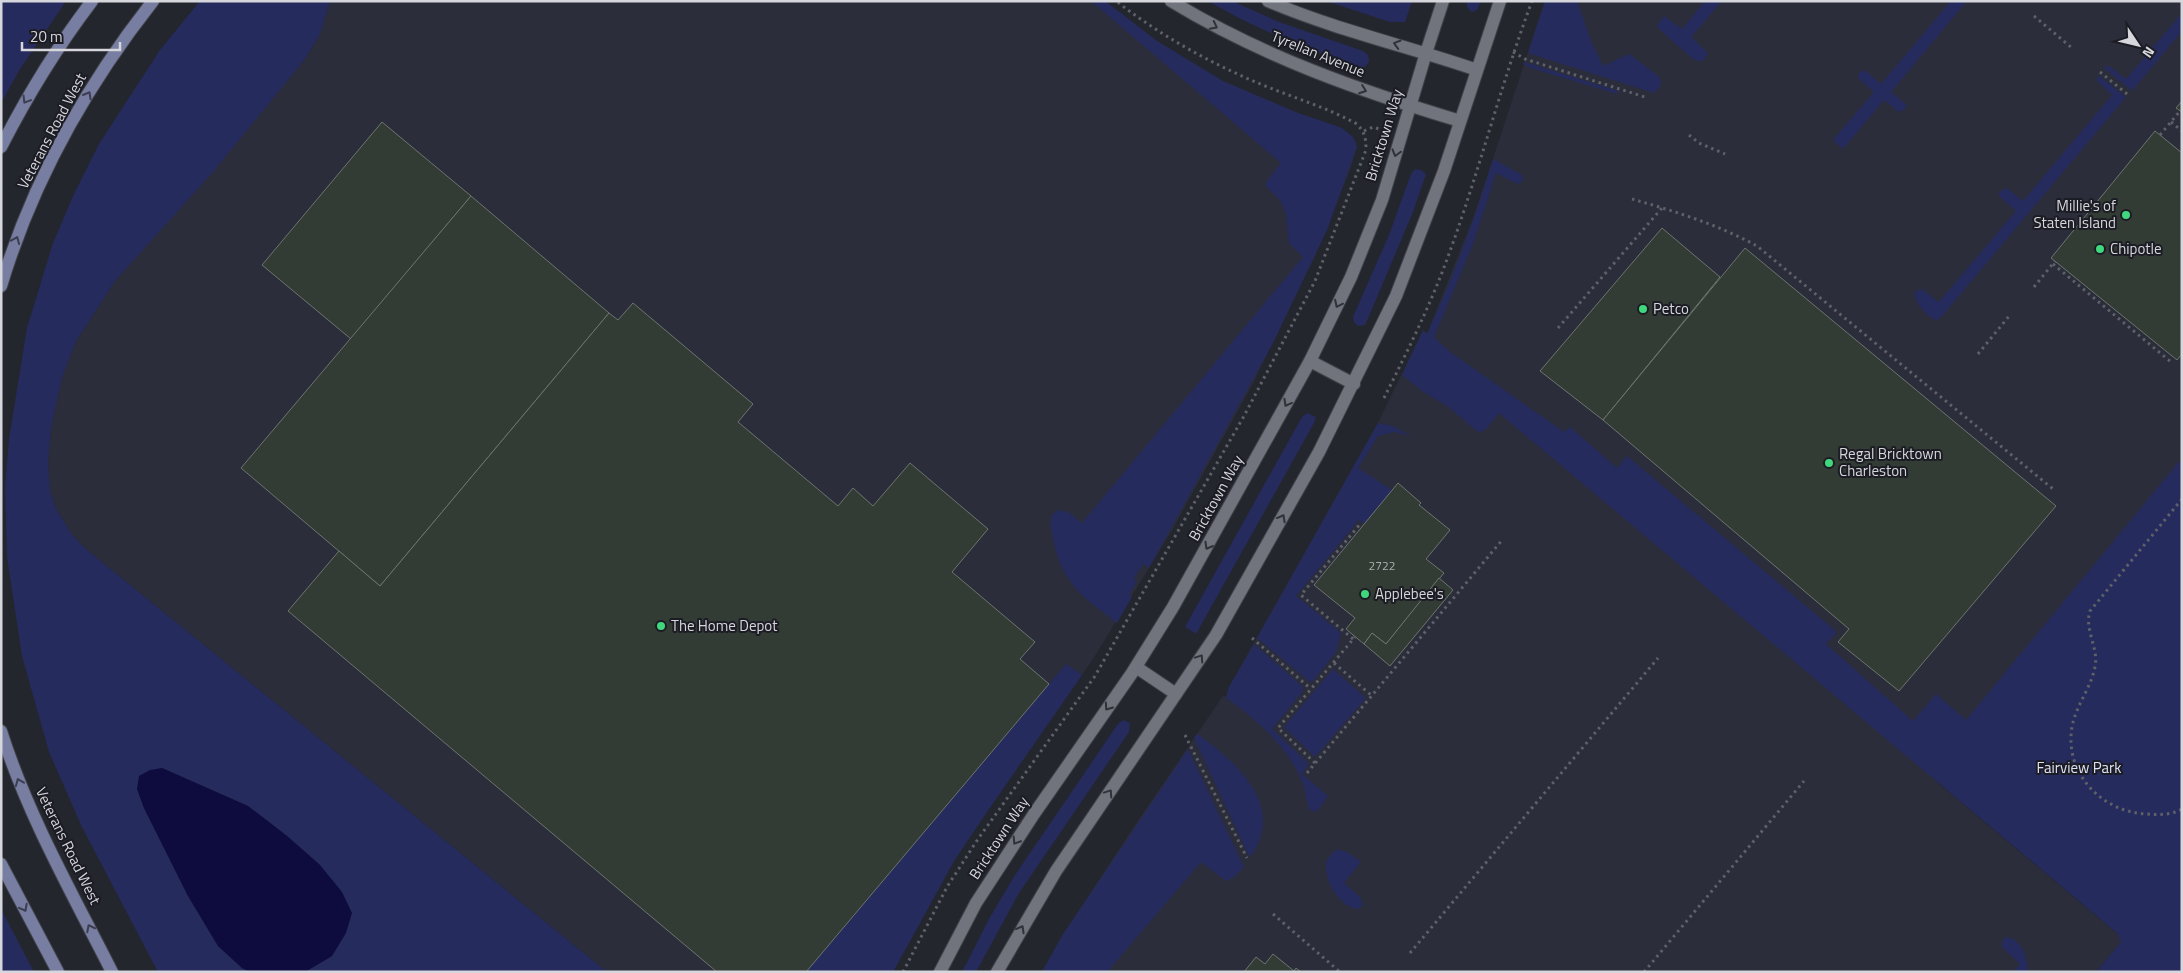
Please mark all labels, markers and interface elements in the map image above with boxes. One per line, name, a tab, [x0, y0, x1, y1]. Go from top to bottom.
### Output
scale bar	[22, 20, 120, 52]
one-way arrow	[1208, 20, 1217, 30]
north arrow	[2113, 20, 2163, 70]
street label: Tyrellan Avenue	[1268, 24, 1369, 83]
text: 20 m	[30, 25, 63, 48]
one-way arrow	[1394, 40, 1402, 50]
text: N	[2138, 43, 2160, 63]
street label: Veterans Road West	[11, 68, 92, 193]
one-way arrow	[1358, 83, 1367, 94]
street label: Bricktown Way	[1359, 86, 1408, 184]
one-way arrow	[82, 91, 92, 100]
one-way arrow	[23, 95, 33, 104]
one-way arrow	[1391, 148, 1401, 157]
place label: Millie's of Staten Island	[2033, 194, 2116, 234]
marker: Millie's of Staten Island	[2120, 209, 2132, 221]
one-way arrow	[10, 236, 20, 245]
place label: Chipotle	[2110, 237, 2162, 260]
marker: Chipotle	[2094, 243, 2106, 255]
place label: Petco	[1653, 297, 1689, 320]
one-way arrow	[1334, 299, 1344, 308]
marker: Petco	[1637, 303, 1649, 315]
one-way arrow	[1283, 398, 1293, 407]
place label: Regal Bricktown Charleston	[1839, 442, 1942, 482]
street label: Bricktown Way	[1182, 451, 1249, 545]
marker: Regal Bricktown Charleston	[1823, 457, 1835, 469]
one-way arrow	[1276, 514, 1286, 523]
one-way arrow	[1204, 540, 1214, 549]
house number: 2722	[1369, 556, 1395, 575]
place label: Applebee's	[1375, 582, 1444, 605]
marker: Applebee's	[1359, 588, 1371, 600]
place label: The Home Depot	[671, 614, 778, 637]
marker: The Home Depot	[655, 620, 667, 632]
one-way arrow	[1194, 654, 1203, 664]
one-way arrow	[1105, 701, 1114, 711]
park label: Fairview Park	[2037, 756, 2121, 779]
one-way arrow	[15, 778, 26, 787]
street label: Veterans Road West	[30, 783, 107, 909]
one-way arrow	[1103, 789, 1112, 798]
street label: Bricktown Way	[963, 792, 1034, 884]
one-way arrow	[1013, 835, 1022, 845]
one-way arrow	[18, 902, 28, 911]
one-way arrow	[86, 925, 96, 934]
one-way arrow	[1015, 925, 1025, 934]

